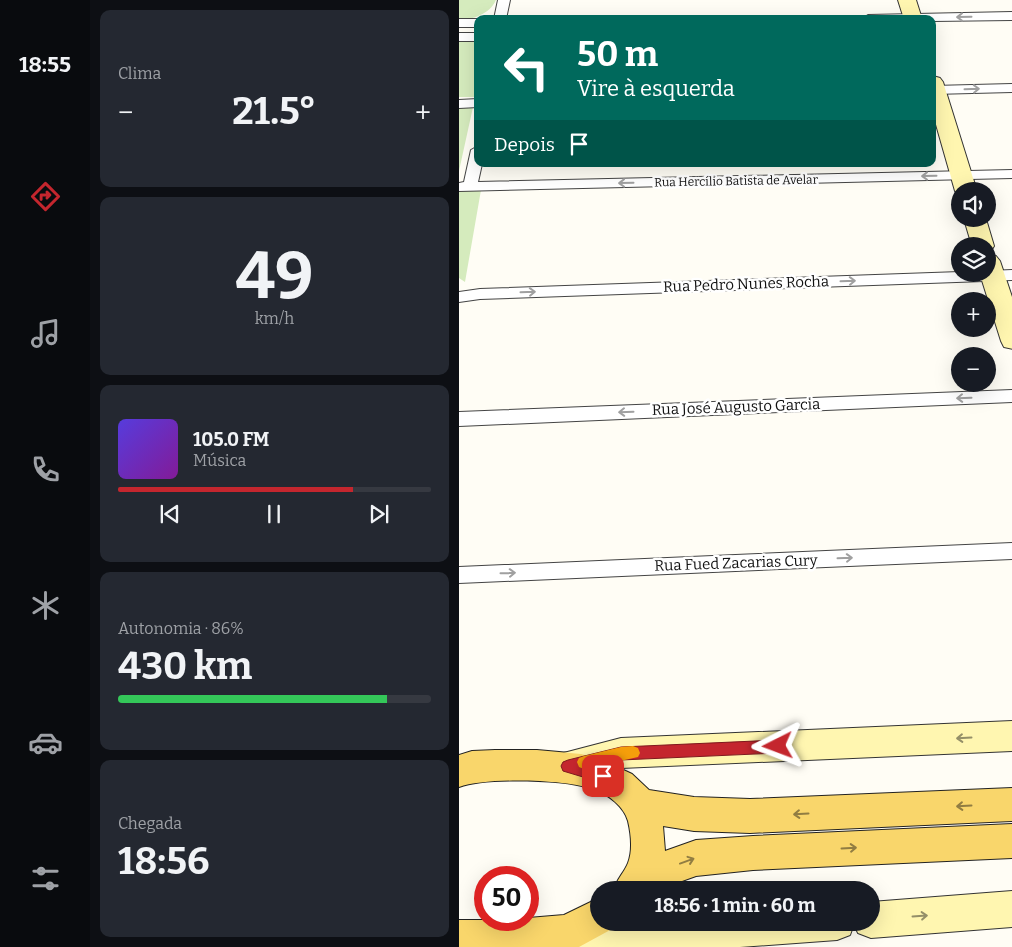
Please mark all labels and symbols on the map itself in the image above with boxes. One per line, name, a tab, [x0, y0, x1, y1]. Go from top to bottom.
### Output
one-way arrow	[956, 12, 972, 21]
one-way arrow	[964, 84, 980, 93]
one-way arrow	[921, 172, 937, 181]
street label: Rua Hercílio Batista de Avelar	[654, 173, 819, 189]
one-way arrow	[618, 179, 634, 188]
street label: Rua Pedro Nunes Rocha	[663, 272, 829, 296]
one-way arrow	[840, 276, 856, 285]
one-way arrow	[520, 287, 536, 297]
one-way arrow	[956, 393, 972, 403]
street label: Rua José Augusto Garcia	[652, 395, 820, 419]
one-way arrow	[619, 407, 635, 417]
street label: Rua Fued Zacarias Cury	[654, 551, 818, 575]
one-way arrow	[837, 554, 853, 563]
one-way arrow	[499, 568, 515, 577]
position arrow	[751, 719, 803, 771]
one-way arrow	[956, 733, 972, 743]
pin	[582, 755, 624, 797]
one-way arrow	[956, 802, 972, 811]
one-way arrow	[794, 809, 810, 818]
one-way arrow	[840, 844, 856, 853]
one-way arrow	[679, 856, 694, 865]
speed limit sign: 50	[474, 866, 539, 931]
one-way arrow	[912, 912, 928, 921]

